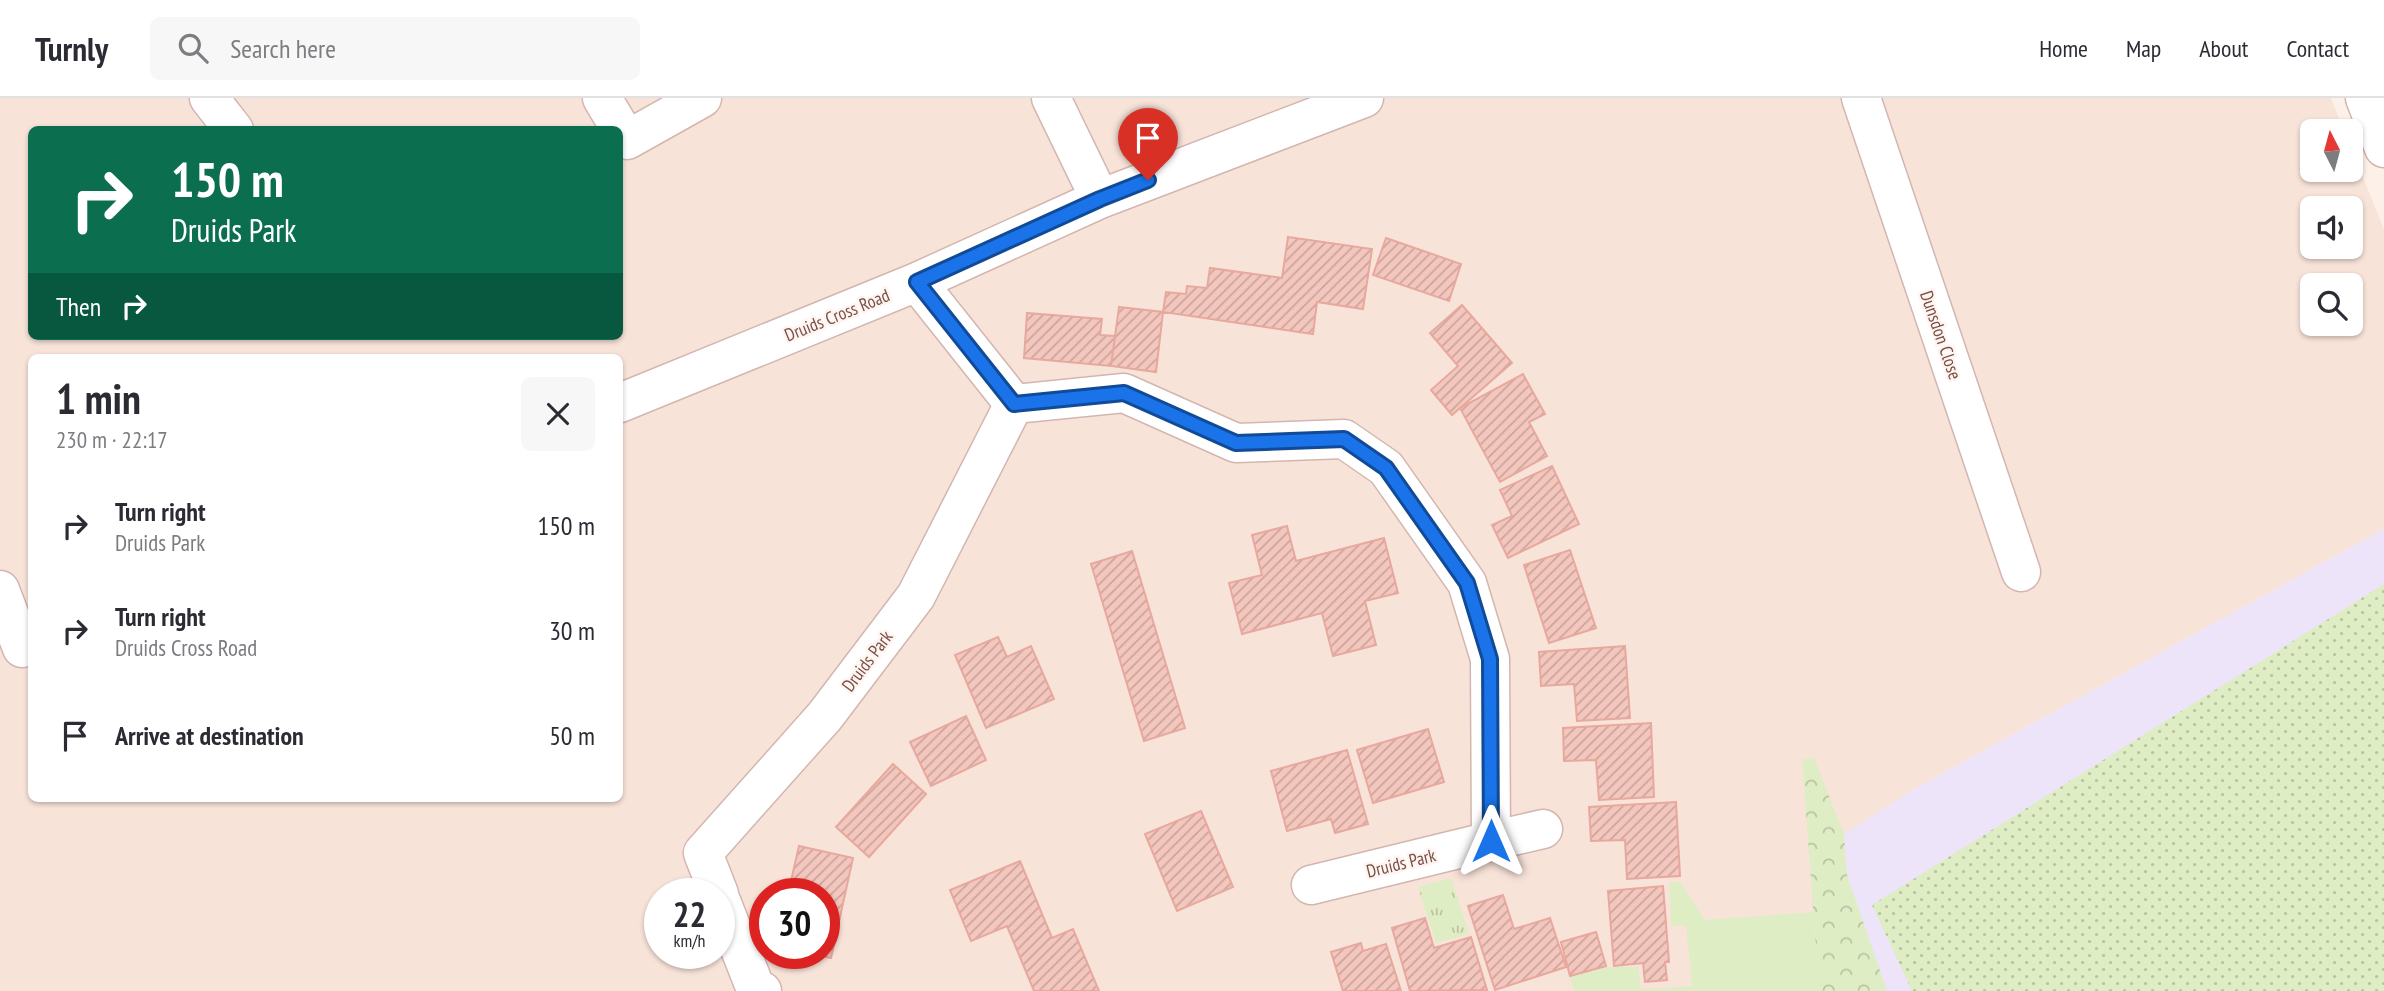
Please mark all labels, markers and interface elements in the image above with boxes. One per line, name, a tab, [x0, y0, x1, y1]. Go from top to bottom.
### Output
search box	[150, 17, 640, 80]
text: Turnly	[35, 27, 108, 70]
icon: search	[174, 29, 212, 67]
text: Search here	[230, 32, 336, 65]
text: Home	[2039, 33, 2088, 64]
text: Map	[2126, 33, 2161, 64]
text: About	[2199, 33, 2248, 64]
text: Contact	[2286, 33, 2349, 64]
pin	[1118, 108, 1178, 180]
icon: arrive	[1129, 119, 1167, 157]
north arrow	[2300, 119, 2362, 182]
map controls	[2300, 119, 2363, 336]
text: 150 m	[171, 147, 284, 211]
icon: right	[56, 154, 147, 245]
button: sound	[2300, 196, 2363, 259]
text: Druids Park	[171, 209, 296, 251]
button: search	[2300, 273, 2363, 336]
street label: Druids Cross Road	[781, 284, 893, 346]
icon: right	[115, 287, 153, 325]
street label: Dunsdon Close	[1915, 288, 1967, 382]
text: Then	[56, 290, 101, 323]
text: 1 min	[56, 371, 141, 426]
button: close	[521, 377, 595, 451]
text: 230 m · 22:17	[56, 425, 168, 454]
text: Turn right	[115, 495, 206, 528]
icon: right	[56, 507, 94, 545]
text: 150 m	[537, 509, 595, 542]
text: Druids Park	[115, 528, 205, 557]
text: Turn right	[115, 600, 206, 633]
icon: right	[56, 612, 94, 650]
text: 30 m	[549, 614, 595, 647]
street label: Druids Park	[837, 626, 897, 696]
text: Druids Cross Road	[115, 633, 257, 662]
icon: arrive	[56, 717, 94, 755]
text: Arrive at destination	[115, 719, 304, 752]
text: 50 m	[549, 719, 595, 752]
position arrow	[1454, 804, 1528, 878]
street label: Druids Park	[1364, 843, 1438, 883]
speed limit sign: 30	[749, 878, 840, 969]
text: 22	[673, 891, 706, 937]
text: km/h	[674, 929, 705, 952]

